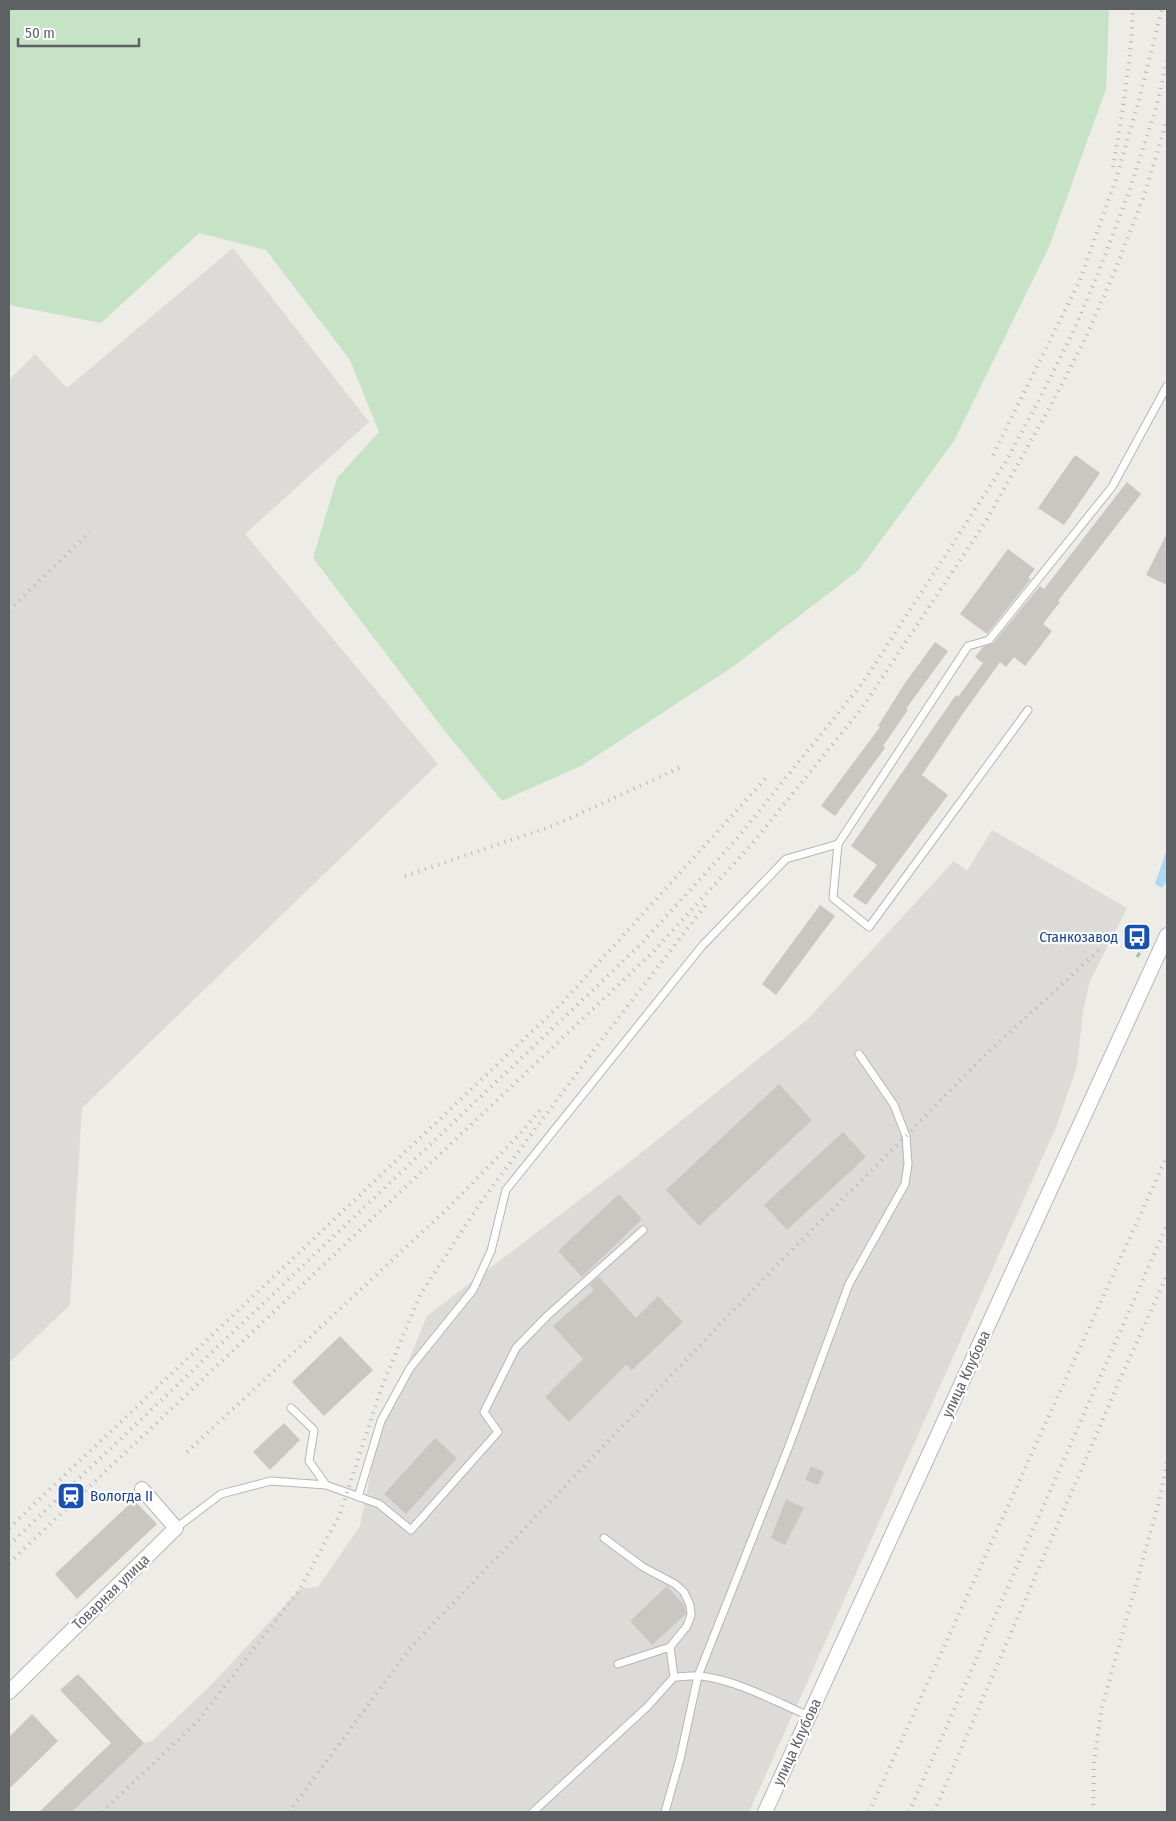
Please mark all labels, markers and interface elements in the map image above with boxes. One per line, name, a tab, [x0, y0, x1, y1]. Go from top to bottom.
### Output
scale bar	[18, 15, 139, 47]
text: 50 m	[25, 24, 55, 42]
bus stop icon: Станкозавод	[1122, 922, 1152, 952]
place label: Станкозавод	[1039, 928, 1118, 946]
street label: улица Клубова	[938, 1328, 994, 1420]
station icon: Вологда II	[56, 1481, 86, 1511]
place label: Вологда II	[90, 1487, 153, 1505]
street label: Товарная улица	[69, 1551, 153, 1633]
street label: улица Клубова	[769, 1696, 825, 1788]

